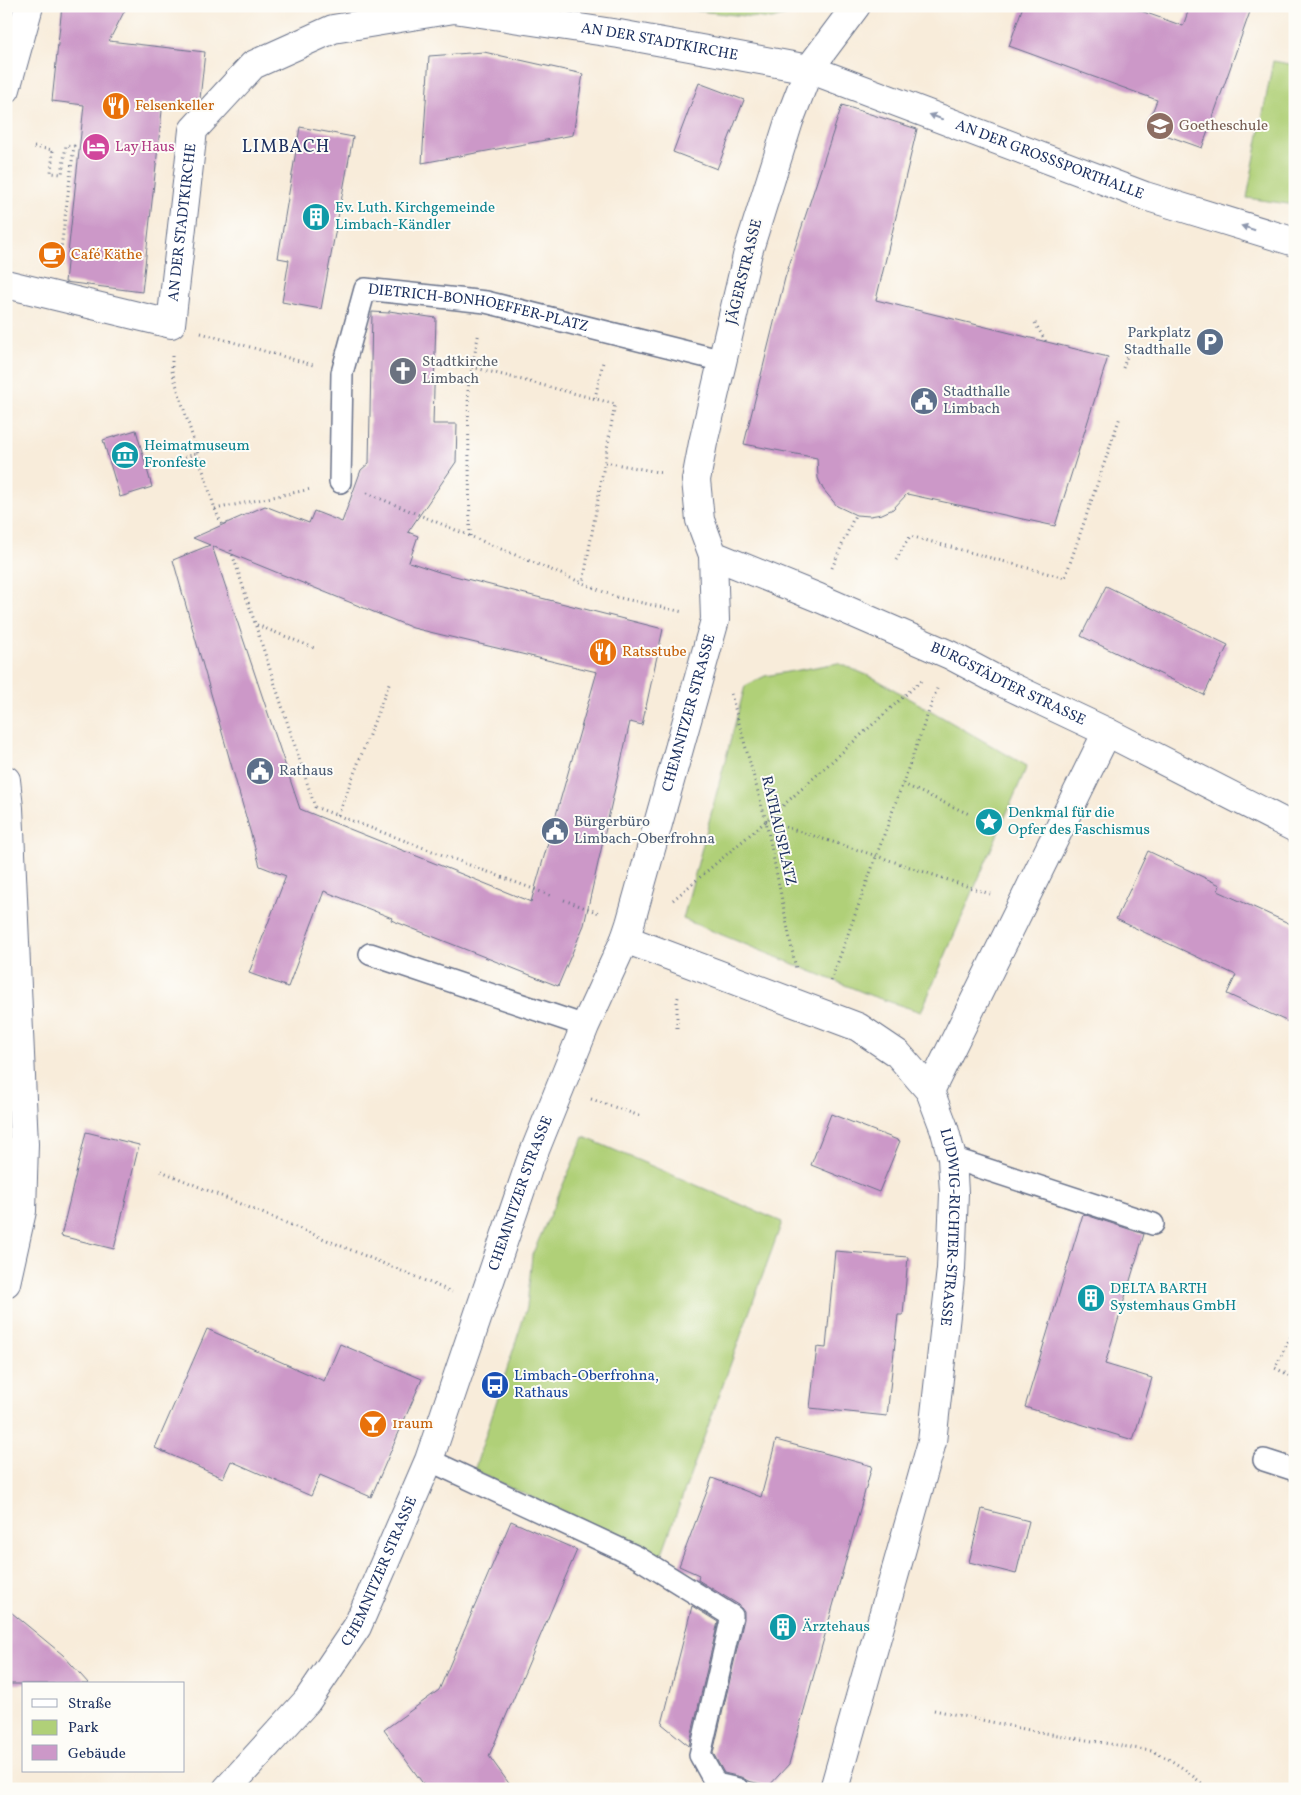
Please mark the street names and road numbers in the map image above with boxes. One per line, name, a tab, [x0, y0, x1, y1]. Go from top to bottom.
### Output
street label: AN DER STADTKIRCHE	[580, 18, 740, 66]
street label: AN DER GROSSSPORTHALLE	[952, 115, 1147, 205]
street label: AN DER STADTKIRCHE	[163, 142, 202, 303]
street label: JÄGERSTRASSE	[722, 217, 768, 327]
street label: DIETRICH-BONHOEFFER-PLATZ	[367, 279, 591, 338]
street label: CHEMNITZER STRASSE	[657, 632, 721, 794]
street label: BURGSTÄDTER STRASSE	[927, 637, 1089, 731]
street label: RATHAUSPLATZ	[755, 774, 801, 888]
street label: CHEMNITZER STRASSE	[484, 1113, 558, 1274]
street label: LUDWIG-RICHTER-STRASSE	[934, 1126, 965, 1327]
street label: CHEMNITZER STRASSE	[336, 1493, 423, 1651]

